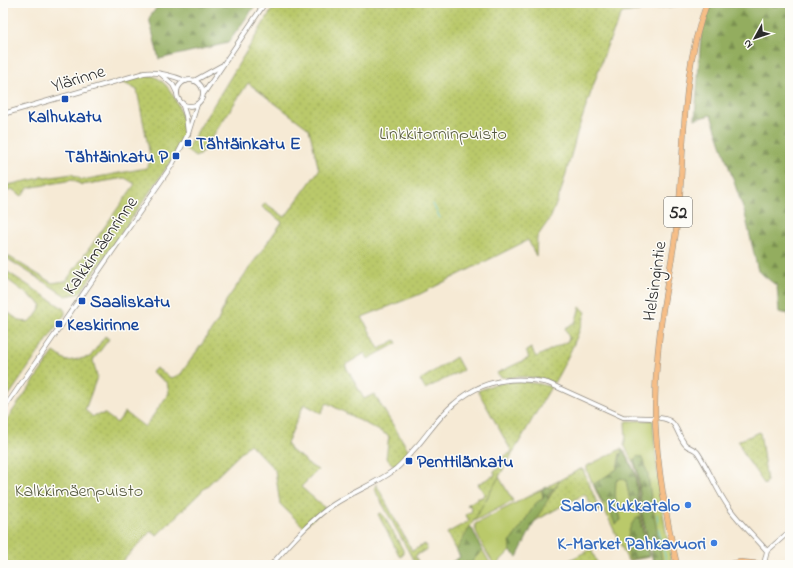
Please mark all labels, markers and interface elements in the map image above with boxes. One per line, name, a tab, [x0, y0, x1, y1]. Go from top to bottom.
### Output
north arrow	[735, 18, 775, 58]
text: N	[740, 36, 757, 52]
street label: Ylärinne	[48, 59, 110, 100]
marker: Kalhukatu	[60, 94, 70, 104]
place label: Kalhukatu	[28, 105, 102, 131]
park label: Linkkitorninpuisto	[379, 122, 507, 148]
place label: Tähtäinkatu E	[196, 132, 301, 158]
marker: Tähtäinkatu E	[183, 138, 193, 148]
place label: Tähtäinkatu P	[65, 145, 169, 171]
marker: Tähtäinkatu P	[171, 151, 181, 161]
street label: Kalkkimäenrinne	[58, 191, 146, 301]
road number: 52	[664, 197, 692, 227]
street label: Helsingintie	[638, 239, 676, 323]
place label: Saaliskatu	[90, 290, 170, 316]
marker: Saaliskatu	[77, 296, 87, 306]
place label: Keskirinne	[67, 313, 140, 339]
marker: Keskirinne	[54, 319, 64, 329]
place label: Penttilänkatu	[417, 450, 514, 476]
marker: Penttilänkatu	[404, 456, 414, 466]
park label: Kalkkimäenpuisto	[15, 479, 143, 505]
place label: Salon Kukkatalo	[560, 494, 680, 520]
marker: Salon Kukkatalo	[683, 500, 693, 510]
place label: K-Market Pahkavuori	[557, 532, 706, 558]
marker: K-Market Pahkavuori	[709, 538, 719, 548]

